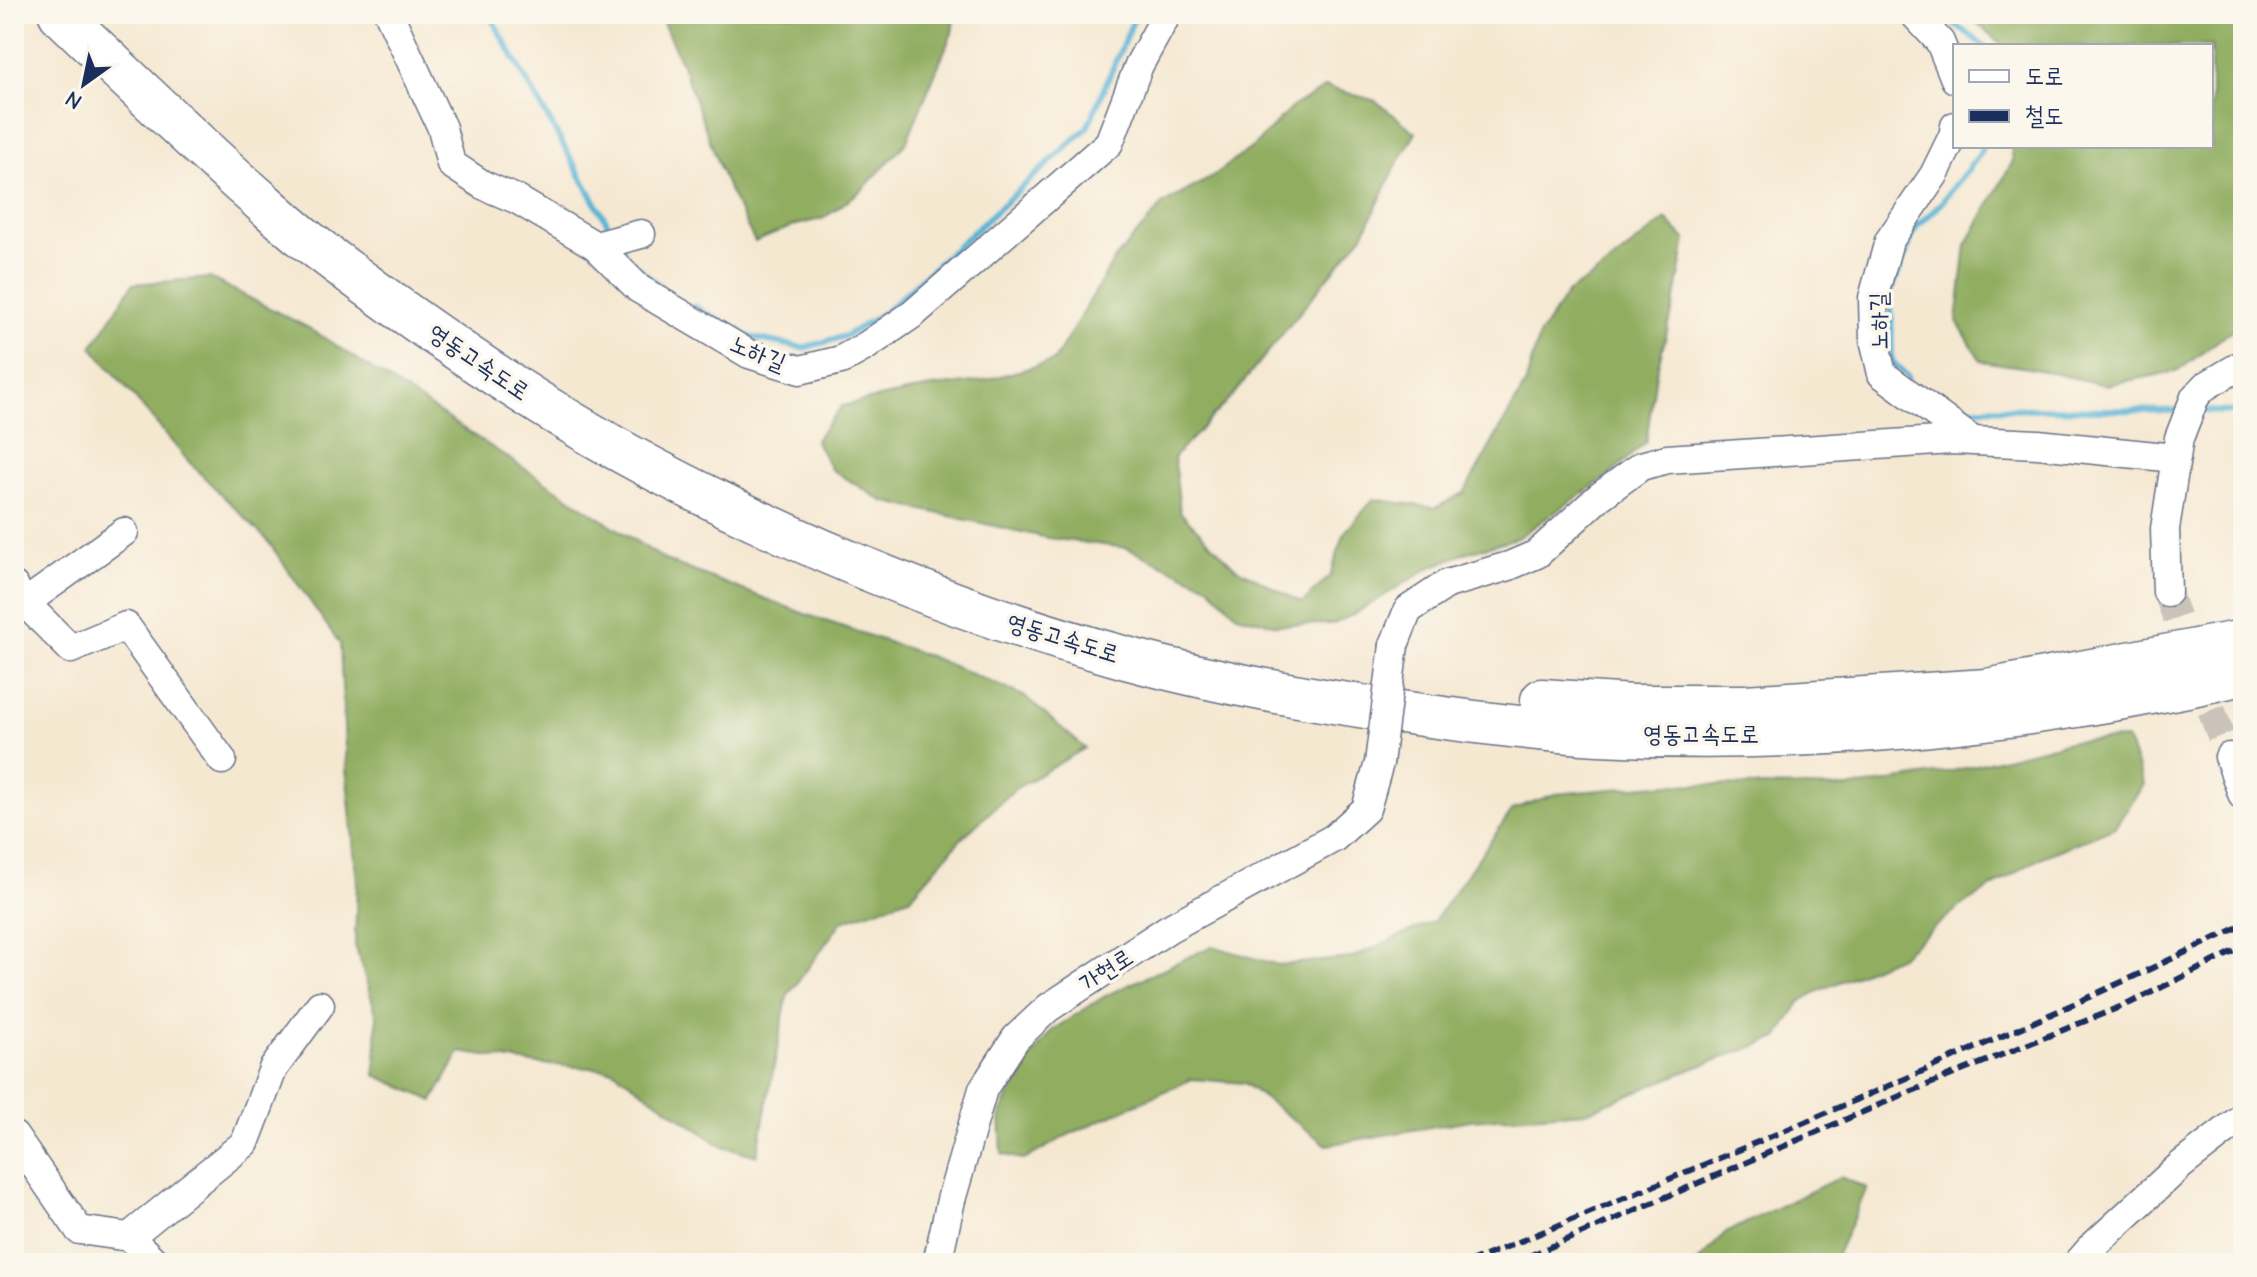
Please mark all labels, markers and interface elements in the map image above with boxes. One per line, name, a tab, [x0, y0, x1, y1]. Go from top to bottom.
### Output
north arrow	[44, 44, 124, 124]
legend	[1953, 44, 2213, 148]
text: 도로	[2025, 62, 2064, 90]
text: N	[61, 85, 87, 115]
text: 철도	[2025, 102, 2064, 130]
street label: 노하길	[1864, 292, 1894, 350]
street label: 영동고속도로	[423, 318, 535, 406]
street label: 노하길	[726, 329, 790, 377]
street label: 영동고속도로	[1004, 608, 1122, 668]
street label: 영동고속도로	[1643, 720, 1759, 748]
street label: 가현로	[1074, 942, 1138, 998]

